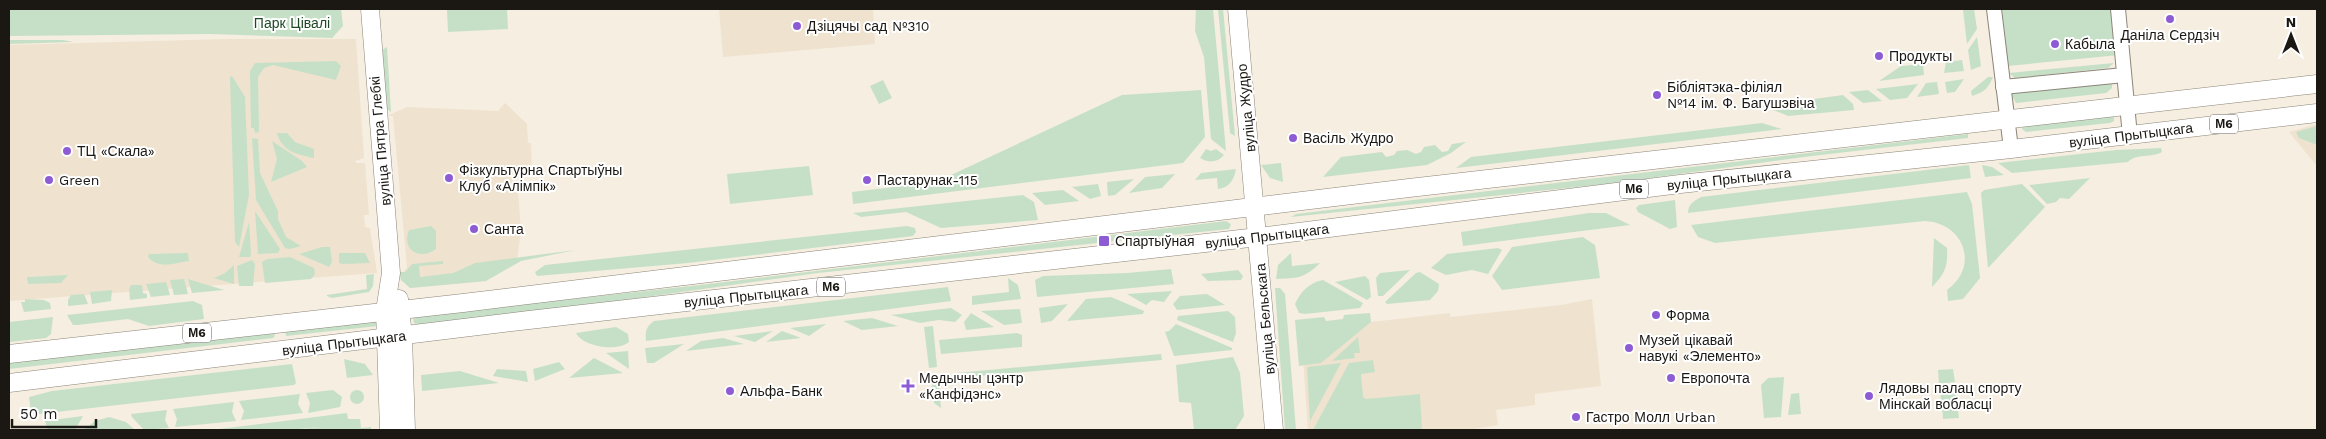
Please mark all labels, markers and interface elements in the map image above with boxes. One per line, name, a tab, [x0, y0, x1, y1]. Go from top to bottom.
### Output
north arrow	[2266, 10, 2316, 60]
marker: Даніла Сердзіч	[2164, 13, 2176, 25]
text: N	[2286, 14, 2296, 30]
park label: Парк Цівалі	[254, 15, 330, 31]
place label: Дзіцячы сад №310	[807, 18, 930, 34]
marker: Дзіцячы сад №310	[791, 20, 803, 32]
place label: Даніла Сердзіч	[2120, 27, 2220, 43]
place label: Кабыла	[2065, 36, 2115, 52]
marker: Кабыла	[2049, 38, 2061, 50]
place label: Продукты	[1889, 48, 1952, 64]
marker: Продукты	[1873, 50, 1885, 62]
street label: вуліца Жудро	[1233, 63, 1259, 153]
street label: вуліца Пятра Глебкі	[366, 76, 394, 206]
place label: Бібліятэка-філіял №14 ім. Ф. Багушэвіча	[1667, 79, 1815, 111]
marker: Бібліятэка-філіял №14 ім. Ф. Багушэвіча	[1651, 89, 1663, 101]
road number: М6	[2210, 115, 2238, 134]
street label: вуліца Прытыцкага	[2068, 119, 2194, 151]
place label: Васіль Жудро	[1303, 130, 1394, 146]
marker: Васіль Жудро	[1287, 132, 1299, 144]
place label: ТЦ «Скала»	[77, 143, 155, 159]
marker: ТЦ «Скала»	[61, 145, 73, 157]
place label: Фізкультурна Спартыўны Клуб «Алімпік»	[459, 162, 622, 194]
street label: вуліца Прытыцкага	[1666, 164, 1792, 193]
place label: Green	[59, 172, 99, 188]
marker: Фізкультурна Спартыўны Клуб «Алімпік»	[443, 172, 455, 184]
place label: Пастарунак-115	[877, 172, 978, 188]
marker: Green	[43, 174, 55, 186]
marker: Пастарунак-115	[861, 174, 873, 186]
road number: М6	[1620, 180, 1648, 198]
street label: вуліца Прытыцкага	[1204, 220, 1330, 252]
place label: Санта	[484, 221, 524, 237]
marker: Санта	[468, 223, 480, 235]
place label: Спартыўная	[1115, 233, 1195, 249]
marker: Спартыўная	[1097, 234, 1111, 248]
street label: вуліца Бельскага	[1252, 263, 1278, 375]
road number: М6	[817, 278, 845, 296]
street label: вуліца Прытыцкага	[683, 281, 809, 310]
place label: Форма	[1666, 307, 1710, 323]
marker: Форма	[1650, 309, 1662, 321]
road number: М6	[183, 323, 211, 342]
street label: вуліца Прытыцкага	[281, 327, 407, 359]
place label: Музей цікавай навукі «Элементо»	[1639, 332, 1761, 364]
marker: Музей цікавай навукі «Элементо»	[1623, 342, 1635, 354]
place label: Медычны цэнтр «Канфідэнс»	[919, 370, 1024, 402]
place label: Европочта	[1681, 370, 1750, 386]
marker: Европочта	[1665, 372, 1677, 384]
marker: Медычны цэнтр «Канфідэнс»	[901, 379, 915, 393]
place label: Лядовы палац спорту Мінскай вобласці	[1879, 380, 2022, 412]
place label: Альфа-Банк	[740, 383, 823, 399]
marker: Альфа-Банк	[724, 385, 736, 397]
marker: Лядовы палац спорту Мінскай вобласці	[1863, 390, 1875, 402]
scale bar	[12, 396, 96, 428]
text: 50 m	[20, 405, 57, 423]
place label: Гастро Молл Urban	[1586, 409, 1716, 425]
marker: Гастро Молл Urban	[1570, 411, 1582, 423]

